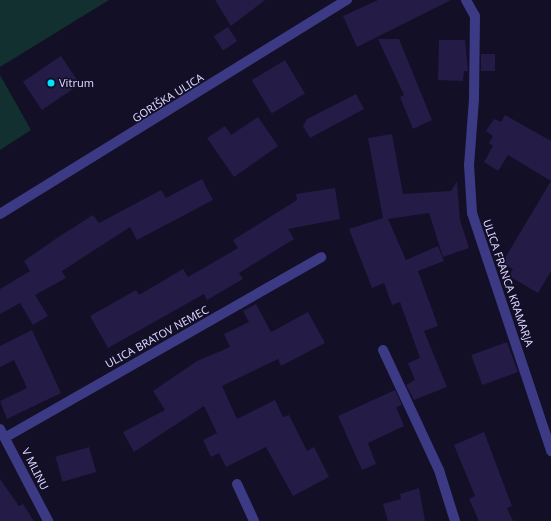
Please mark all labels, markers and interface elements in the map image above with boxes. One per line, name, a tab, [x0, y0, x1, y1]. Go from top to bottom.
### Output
street label: GORIŠKA ULICA	[130, 71, 206, 125]
place label: Vitrum	[59, 76, 94, 90]
marker: Vitrum	[46, 78, 56, 88]
street label: ULICA FRANCA KRAMARJA	[480, 218, 536, 348]
street label: ULICA BRATOV NEMEC	[103, 303, 211, 371]
street label: V MLINU	[19, 446, 51, 492]

